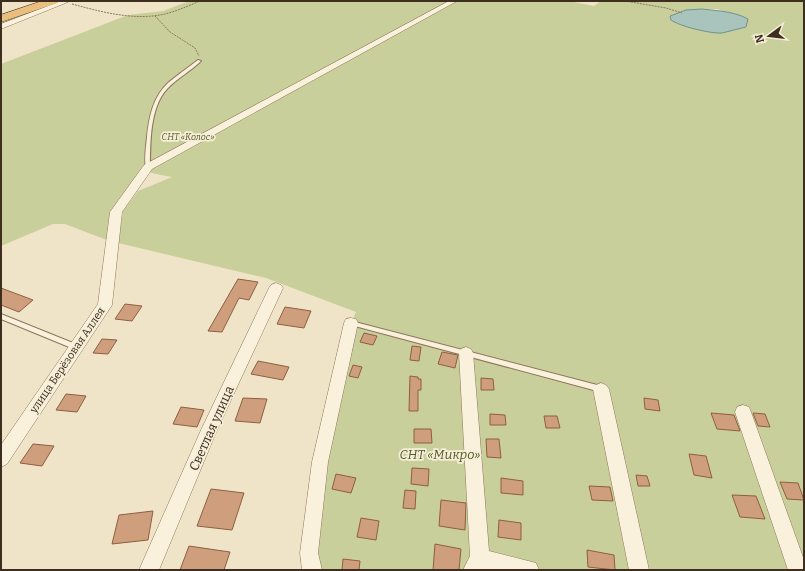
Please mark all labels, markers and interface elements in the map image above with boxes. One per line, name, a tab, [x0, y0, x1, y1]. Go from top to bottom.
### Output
north arrow	[749, 16, 789, 56]
text: N	[752, 32, 767, 44]
park label: СНТ «Колос»	[162, 132, 214, 142]
street label: улица Берёзовая Аллея	[27, 305, 108, 417]
street label: Светлая улица	[186, 383, 237, 473]
park label: СНТ «Микро»	[400, 447, 480, 462]

